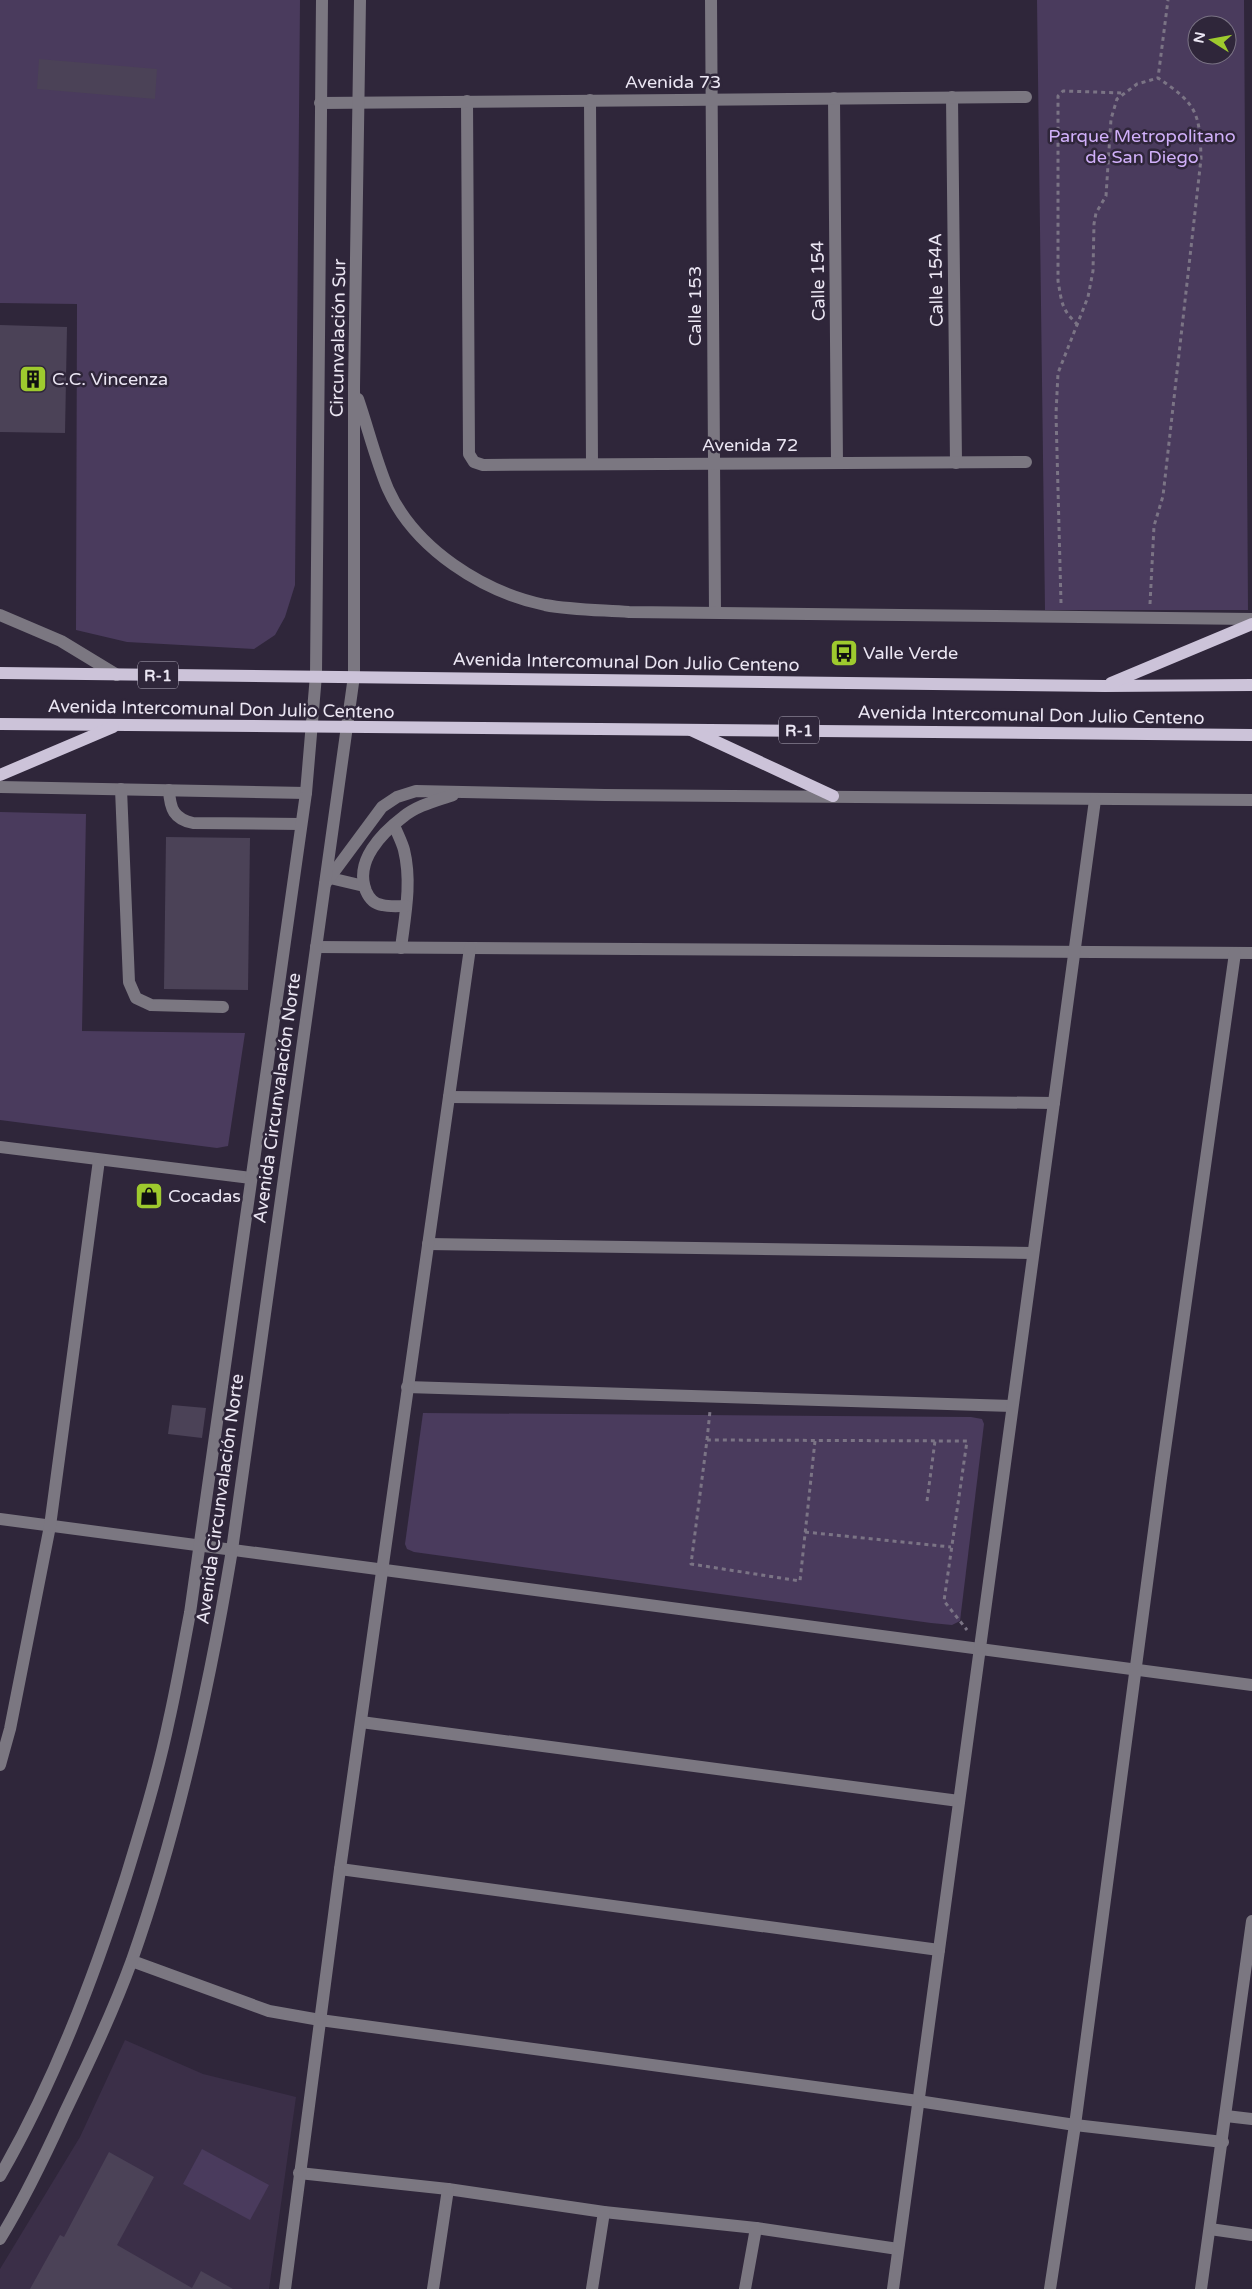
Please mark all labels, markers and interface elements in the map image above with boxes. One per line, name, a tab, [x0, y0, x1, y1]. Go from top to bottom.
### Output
north arrow	[1187, 15, 1237, 65]
text: N	[1190, 30, 1209, 45]
street label: Avenida 73	[625, 71, 721, 93]
park label: Parque Metropolitano de San Diego	[1048, 125, 1236, 168]
street label: Calle 154A	[924, 233, 948, 327]
street label: Calle 154	[806, 241, 830, 321]
street label: Circunvalación Sur	[326, 258, 350, 417]
street label: Calle 153	[684, 266, 706, 346]
building icon: C.C. Vincenza	[18, 364, 48, 394]
place label: C.C. Vincenza	[52, 368, 168, 390]
street label: Avenida 72	[702, 434, 798, 456]
bus stop icon: Valle Verde	[829, 638, 859, 668]
place label: Valle Verde	[863, 642, 958, 664]
street label: Avenida Intercomunal Don Julio Centeno	[452, 648, 800, 676]
road number: R-1	[138, 662, 178, 688]
street label: Avenida Intercomunal Don Julio Centeno	[47, 695, 395, 723]
street label: Avenida Intercomunal Don Julio Centeno	[857, 701, 1205, 729]
road number: R-1	[779, 716, 819, 744]
street label: Avenida Circunvalación Norte	[249, 971, 305, 1225]
shop icon: Cocadas	[134, 1181, 164, 1211]
place label: Cocadas	[168, 1185, 241, 1207]
street label: Avenida Circunvalación Norte	[192, 1372, 248, 1626]

